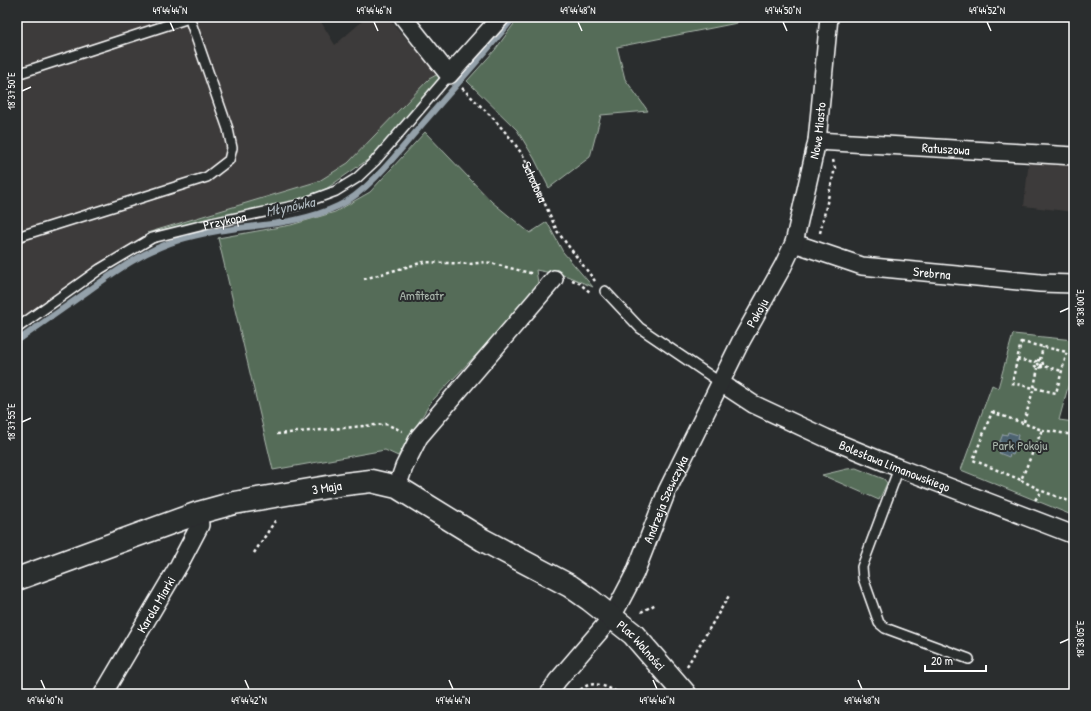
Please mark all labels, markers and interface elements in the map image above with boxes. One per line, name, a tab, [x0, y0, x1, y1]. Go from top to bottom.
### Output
text: 49°44'44"N	[153, 4, 187, 17]
text: 49°44'46"N	[357, 4, 391, 17]
text: 49°44'48"N	[560, 4, 596, 17]
text: 49°44'50"N	[765, 4, 801, 17]
text: 49°44'52"N	[969, 4, 1005, 17]
text: 18°37'50"E	[5, 72, 18, 110]
street label: Nowe Miasto	[804, 101, 830, 161]
street label: Ratuszowa	[921, 138, 970, 159]
street label: Schodowa	[518, 158, 552, 205]
water label: Młynówka	[264, 191, 318, 221]
street label: Przykopa	[201, 207, 248, 234]
street label: Srebrna	[912, 262, 951, 283]
park label: Amfiteatr	[400, 286, 444, 304]
text: 18°38'00"E	[1074, 289, 1087, 327]
street label: Pokoju	[742, 295, 772, 330]
text: 18°37'55"E	[5, 403, 18, 441]
street label: Bolesława Limanowskiego	[837, 435, 953, 496]
park label: Park Pokoju	[992, 436, 1048, 454]
street label: Andrzeja Szewczyka	[639, 452, 692, 546]
street label: 3 Maja	[310, 476, 343, 499]
street label: Karola Miarki	[132, 573, 180, 636]
street label: Plac Wolności	[613, 616, 670, 674]
text: 18°38'05"E	[1074, 620, 1087, 657]
scale bar	[925, 647, 986, 673]
text: 20 m	[931, 652, 953, 669]
text: 49°44'40"N	[27, 694, 63, 707]
text: 49°44'42"N	[231, 694, 267, 707]
text: 49°44'44"N	[436, 694, 470, 707]
text: 49°44'46"N	[640, 694, 674, 707]
text: 49°44'48"N	[844, 694, 880, 707]

